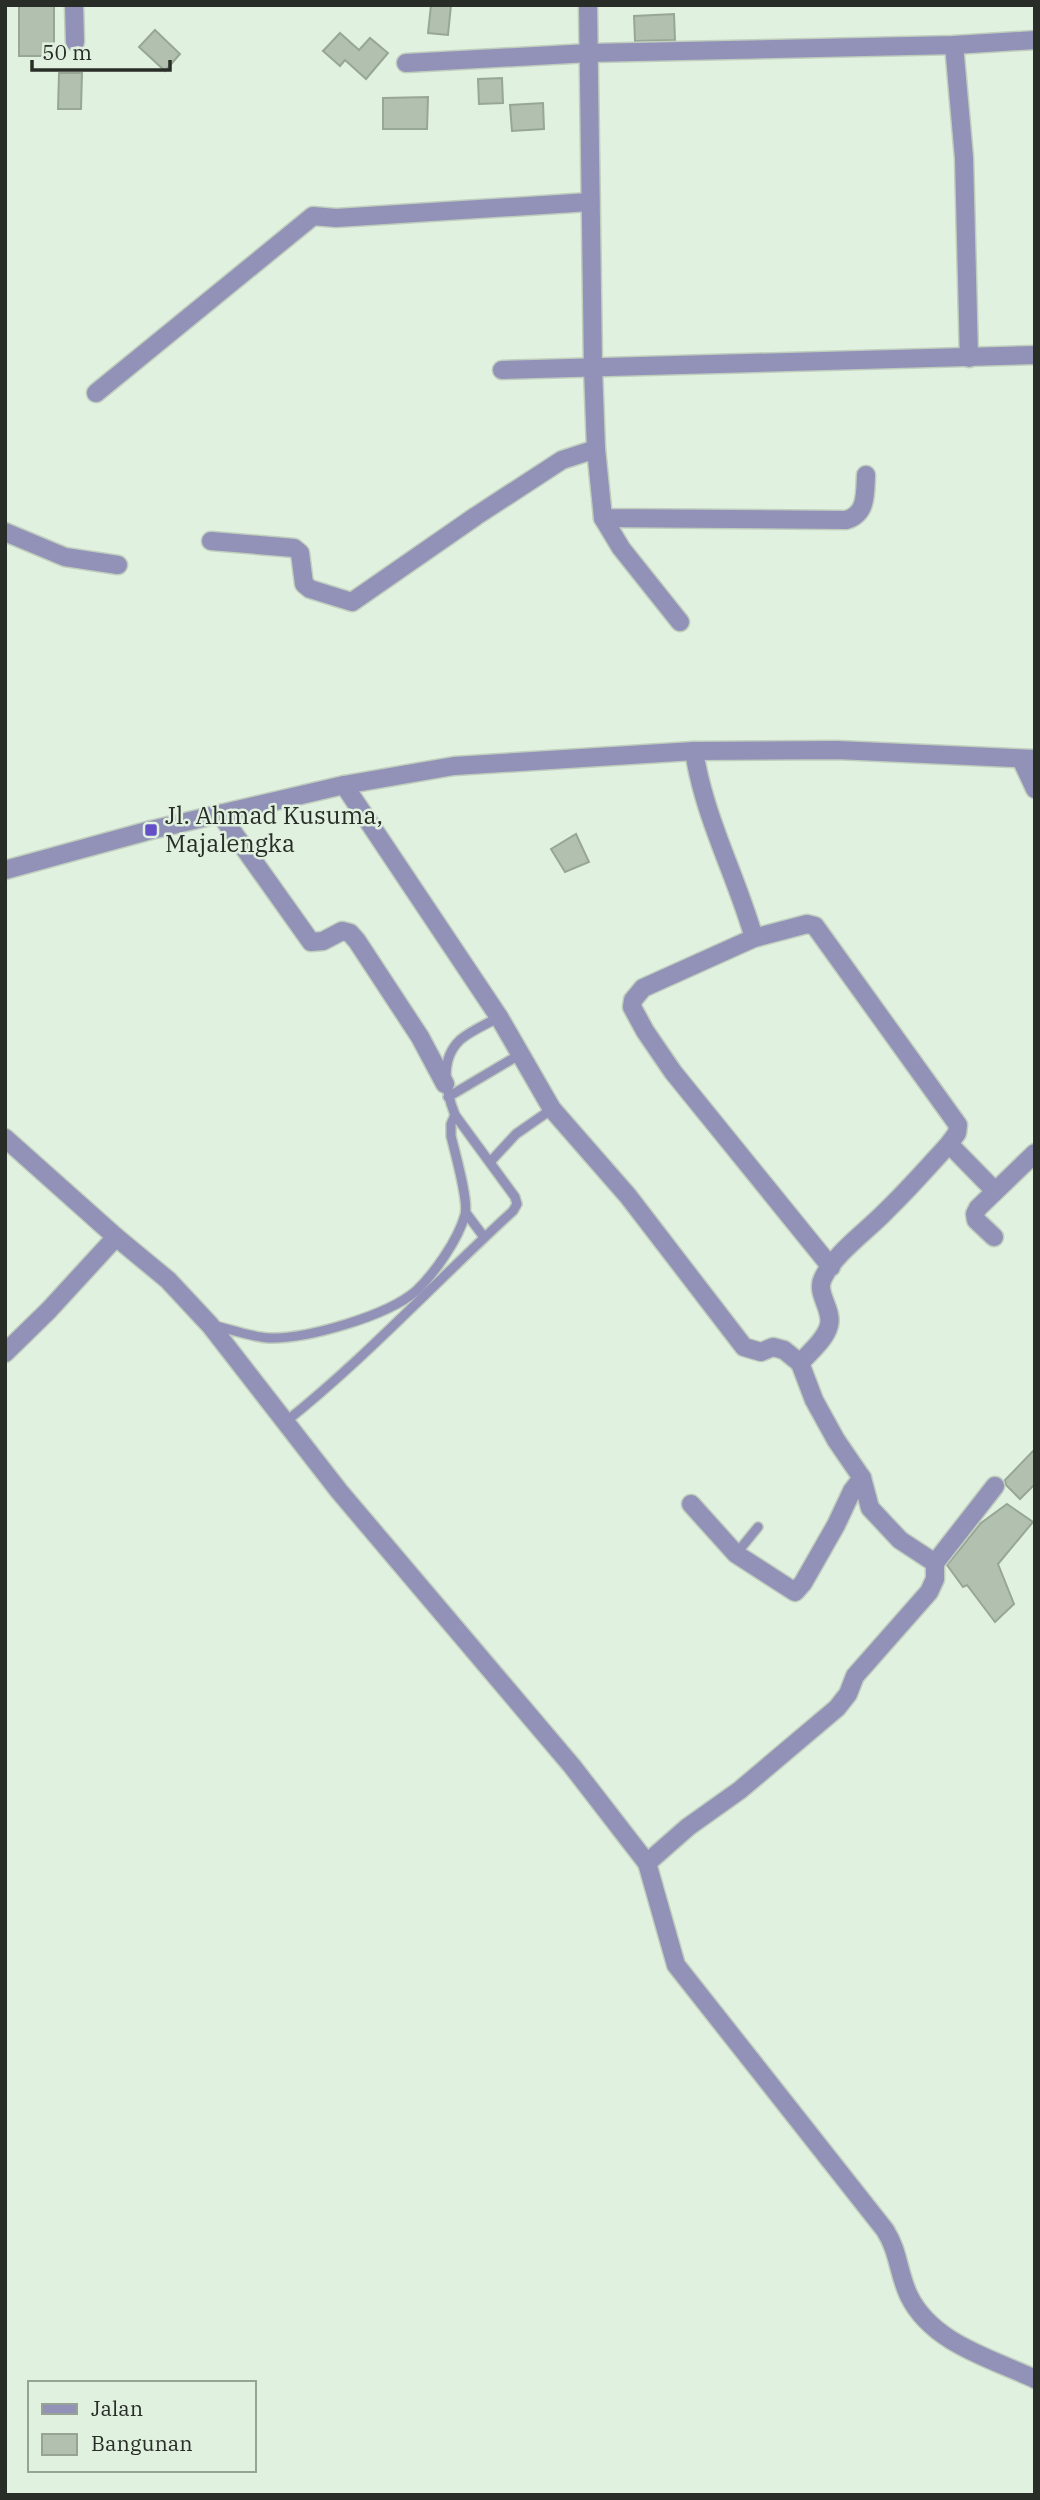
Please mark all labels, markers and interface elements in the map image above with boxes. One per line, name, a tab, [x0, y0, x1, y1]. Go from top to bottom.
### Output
scale bar	[32, 28, 170, 72]
text: 50 m	[42, 38, 92, 66]
place label: Jl. Ahmad Kusuma, Majalengka	[165, 799, 383, 859]
marker: Jl. Ahmad Kusuma, Majalengka	[143, 822, 159, 838]
legend	[28, 2381, 256, 2472]
text: Jalan	[91, 2394, 143, 2422]
text: Bangunan	[91, 2429, 193, 2457]

